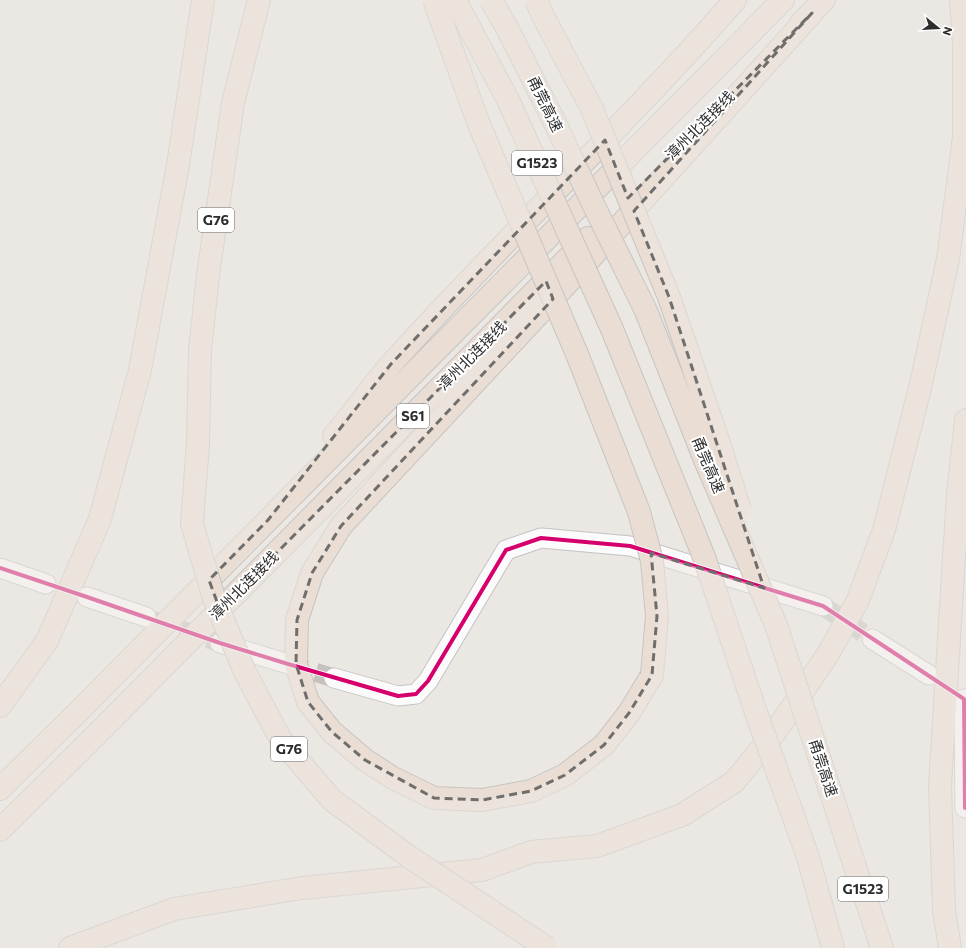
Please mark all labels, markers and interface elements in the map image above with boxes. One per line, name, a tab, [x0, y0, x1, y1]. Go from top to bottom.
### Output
north arrow	[918, 8, 958, 48]
text: N	[941, 25, 955, 37]
street label: 甬莞高速	[525, 73, 567, 134]
street label: 漳州北连接线	[661, 87, 737, 163]
road number: G1523	[512, 151, 562, 175]
road number: G76	[198, 208, 234, 232]
street label: 漳州北连接线	[433, 317, 509, 393]
road number: S61	[397, 404, 429, 428]
street label: 甬莞高速	[689, 433, 729, 496]
street label: 漳州北连接线	[205, 547, 281, 623]
street label: 甬莞高速	[806, 736, 842, 799]
road number: G76	[271, 737, 307, 761]
road number: G1523	[838, 877, 888, 901]

